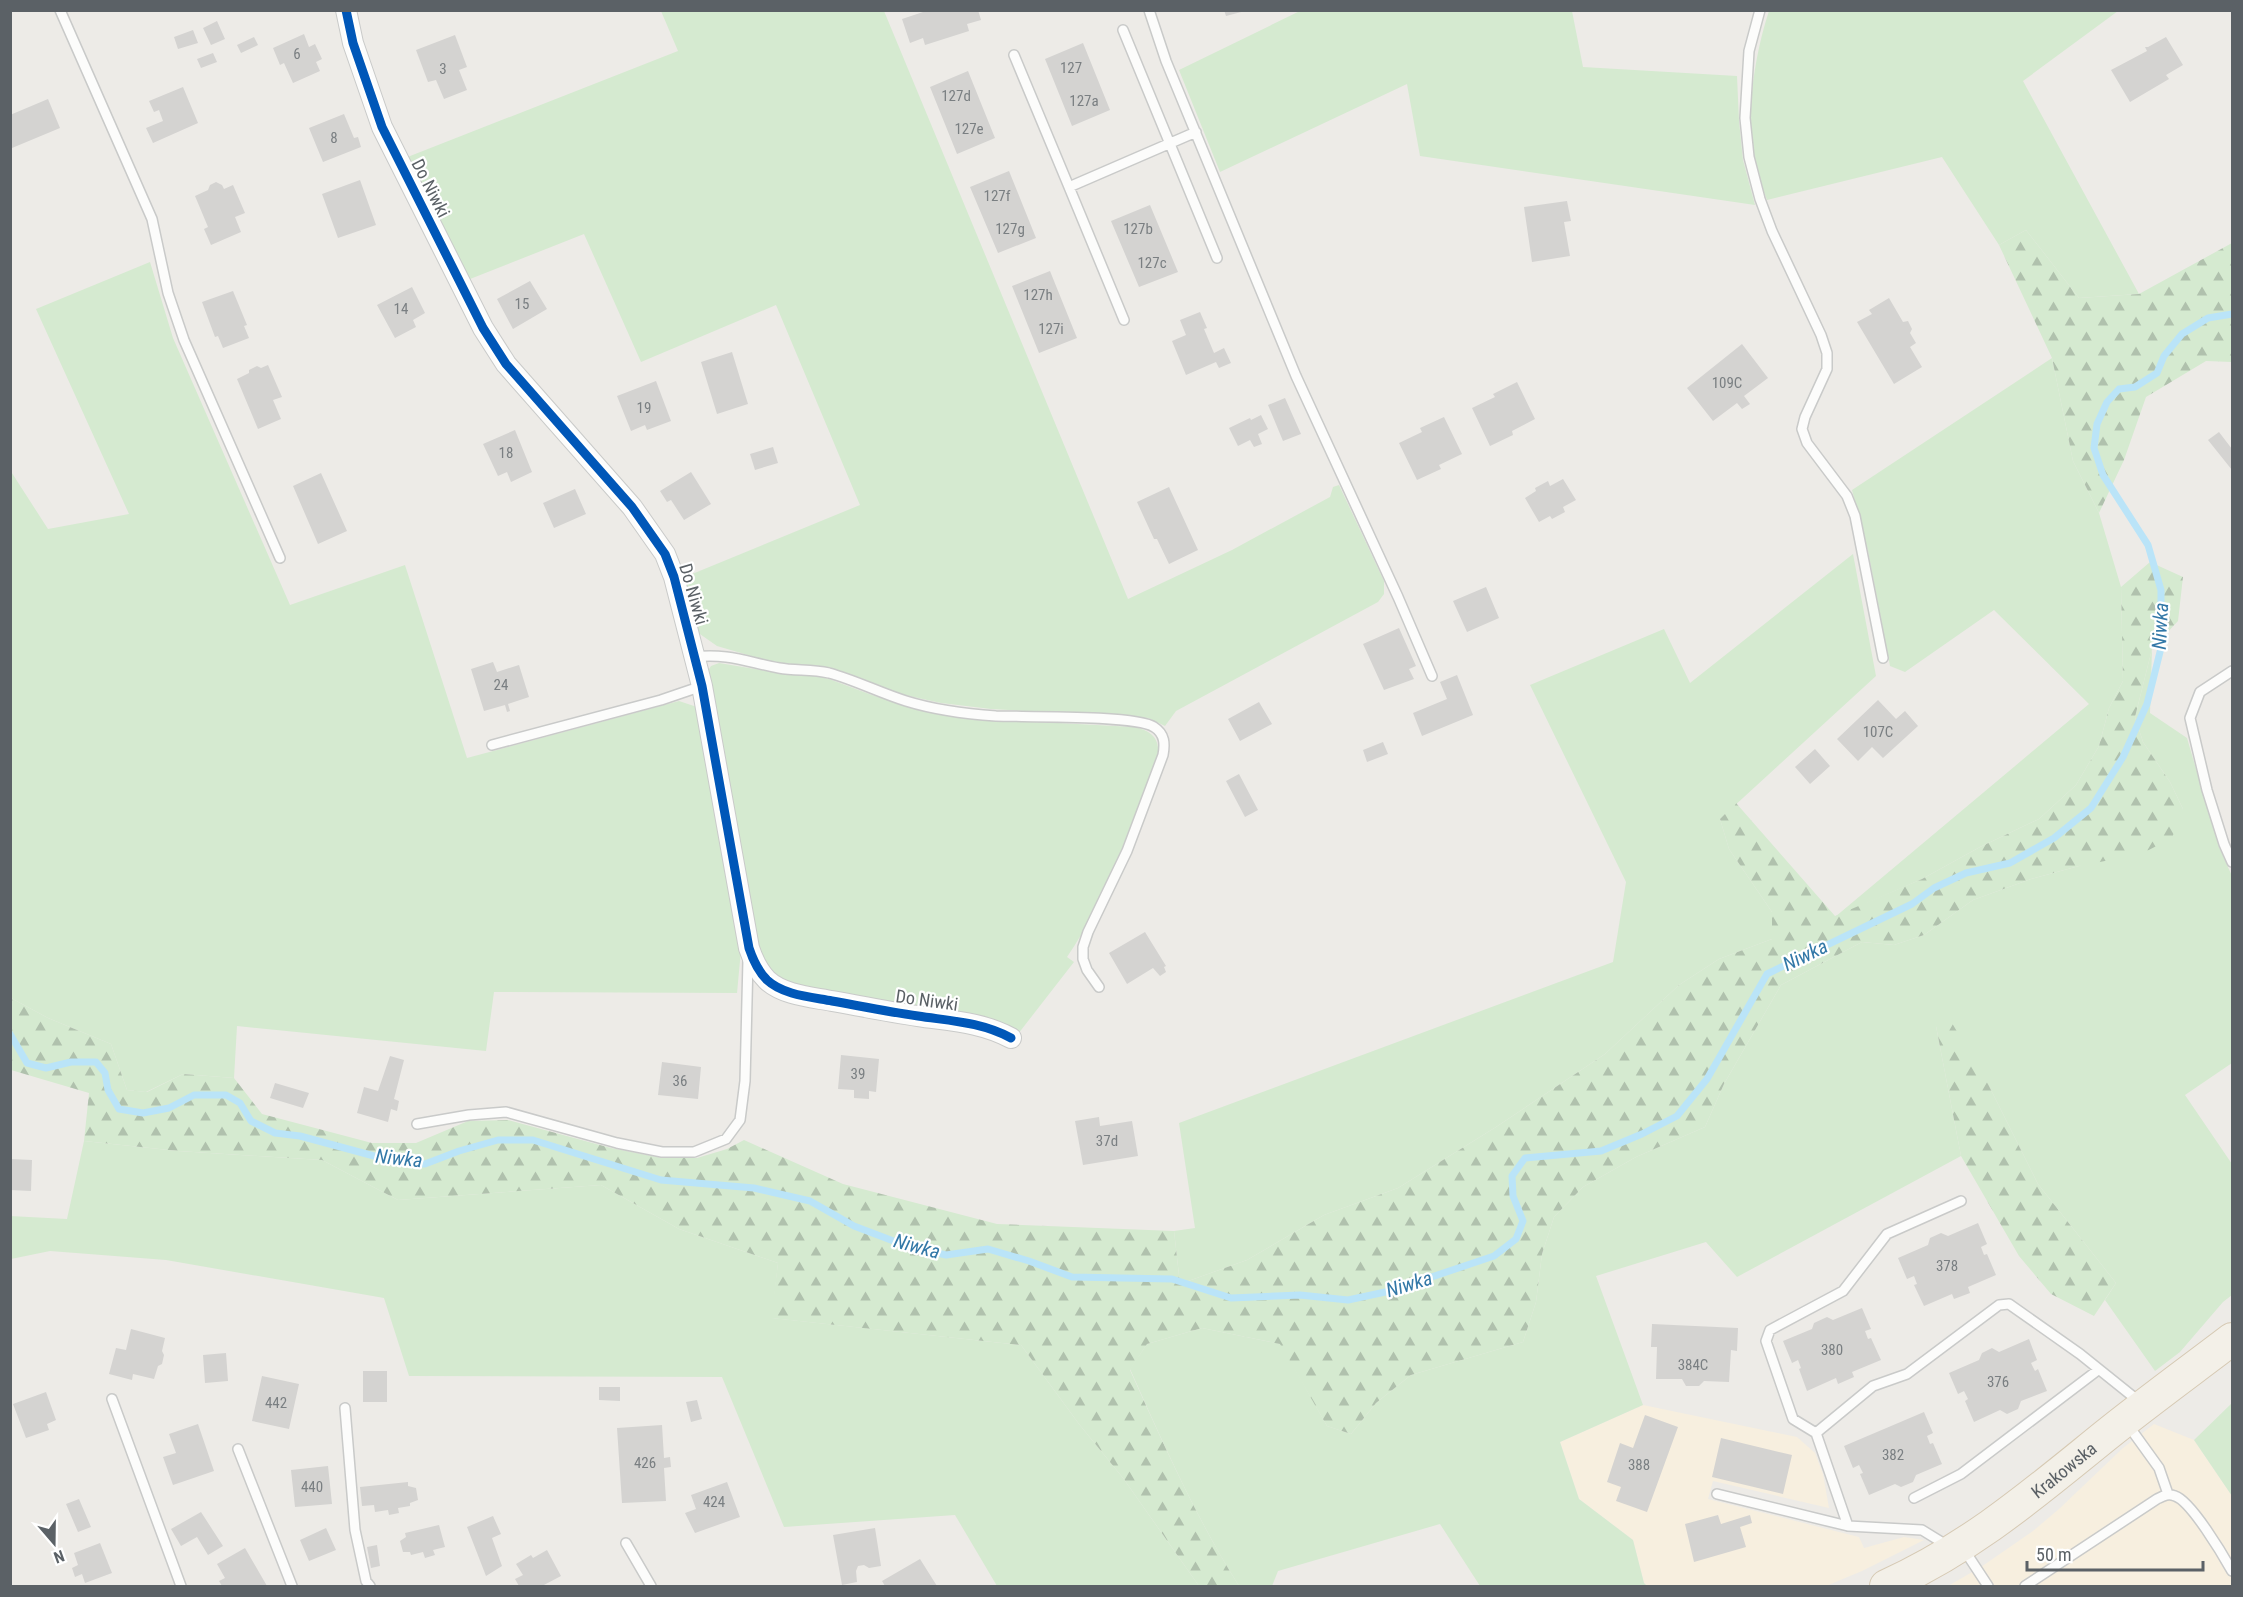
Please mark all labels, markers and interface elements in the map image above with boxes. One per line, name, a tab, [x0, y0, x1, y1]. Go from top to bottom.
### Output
house number: 6	[293, 45, 301, 63]
house number: 127	[1060, 59, 1082, 77]
house number: 3	[439, 60, 447, 78]
house number: 127d	[941, 87, 971, 105]
house number: 127a	[1069, 92, 1099, 110]
house number: 127e	[954, 120, 984, 138]
house number: 8	[330, 129, 338, 147]
street label: Do Niwki	[407, 155, 455, 221]
house number: 127f	[984, 187, 1011, 205]
house number: 127g	[995, 220, 1025, 238]
house number: 127b	[1123, 220, 1153, 238]
house number: 127c	[1137, 254, 1167, 272]
house number: 127h	[1023, 286, 1053, 304]
house number: 15	[515, 295, 529, 313]
house number: 14	[394, 300, 408, 318]
house number: 127i	[1038, 320, 1064, 338]
house number: 109C	[1712, 374, 1742, 392]
house number: 19	[637, 399, 651, 417]
house number: 18	[499, 444, 513, 462]
street label: Do Niwki	[675, 561, 713, 627]
water label: Niwka	[2147, 602, 2173, 650]
house number: 24	[494, 676, 508, 694]
house number: 107C	[1863, 723, 1893, 741]
water label: Niwka	[1779, 934, 1831, 976]
street label: Do Niwki	[895, 985, 959, 1015]
house number: 39	[851, 1065, 865, 1083]
house number: 36	[673, 1072, 687, 1090]
house number: 37d	[1096, 1132, 1118, 1150]
water label: Niwka	[374, 1144, 424, 1172]
water label: Niwka	[891, 1228, 943, 1264]
house number: 378	[1936, 1257, 1958, 1275]
water label: Niwka	[1383, 1266, 1435, 1302]
house number: 380	[1821, 1341, 1843, 1359]
house number: 384C	[1678, 1356, 1708, 1374]
house number: 376	[1987, 1373, 2009, 1391]
house number: 442	[265, 1394, 287, 1412]
street label: Krakowska	[2027, 1437, 2100, 1502]
house number: 382	[1882, 1446, 1904, 1464]
house number: 426	[634, 1454, 656, 1472]
house number: 388	[1628, 1456, 1650, 1474]
house number: 440	[301, 1478, 323, 1496]
house number: 424	[703, 1493, 725, 1511]
north arrow	[24, 1513, 84, 1573]
scale bar	[2027, 1534, 2202, 1572]
text: 50 m	[2036, 1544, 2071, 1565]
text: N	[51, 1546, 67, 1567]

